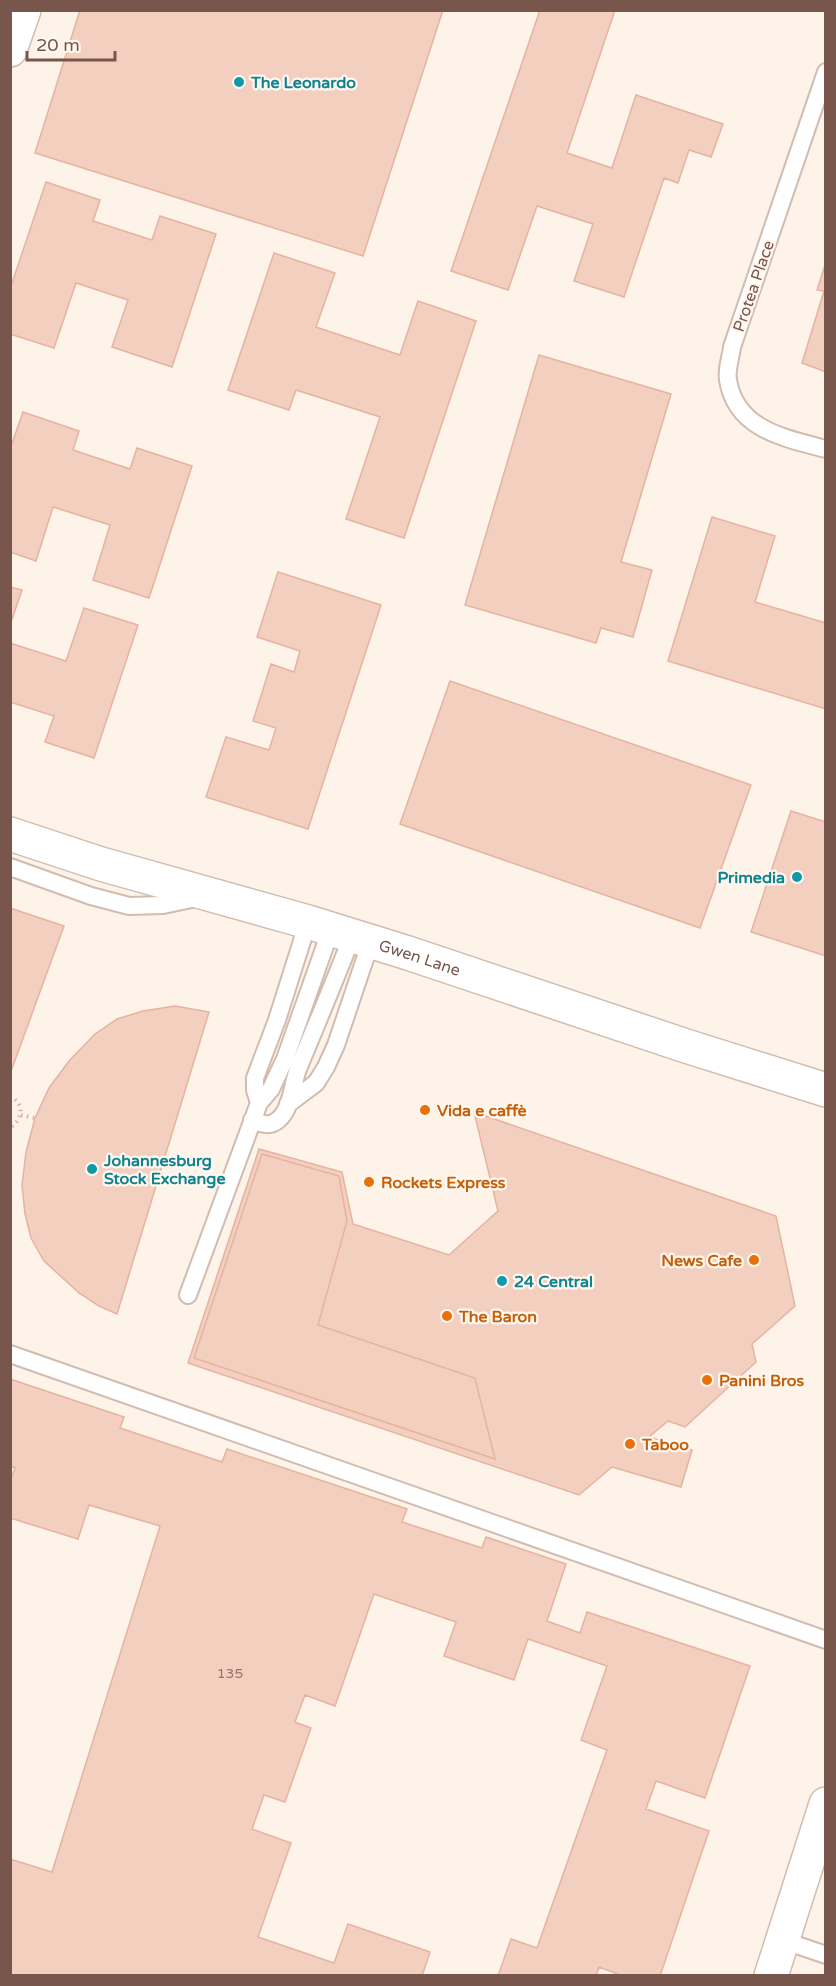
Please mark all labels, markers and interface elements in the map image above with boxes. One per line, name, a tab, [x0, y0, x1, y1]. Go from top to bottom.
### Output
scale bar	[27, 24, 116, 62]
text: 20 m	[36, 34, 80, 56]
place label: The Leonardo	[250, 73, 356, 93]
marker: The Leonardo	[232, 75, 246, 89]
street label: Protea Place	[729, 238, 779, 335]
place label: Primedia	[717, 868, 785, 888]
marker: Primedia	[790, 870, 804, 884]
street label: Gwen Lane	[376, 936, 463, 981]
place label: Vida e caffè	[437, 1101, 527, 1121]
marker: Vida e caffè	[418, 1103, 432, 1117]
place label: Johannesburg Stock Exchange	[103, 1151, 225, 1189]
marker: Johannesburg Stock Exchange	[85, 1162, 99, 1176]
place label: Rockets Express	[381, 1173, 506, 1193]
marker: Rockets Express	[362, 1175, 376, 1189]
place label: News Cafe	[661, 1251, 742, 1271]
marker: News Cafe	[747, 1253, 761, 1267]
place label: 24 Central	[514, 1272, 593, 1292]
marker: 24 Central	[495, 1274, 509, 1288]
place label: The Baron	[458, 1307, 537, 1327]
marker: The Baron	[440, 1309, 454, 1323]
place label: Panini Bros	[719, 1371, 805, 1391]
marker: Panini Bros	[700, 1373, 714, 1387]
place label: Taboo	[641, 1435, 689, 1455]
marker: Taboo	[623, 1437, 637, 1451]
house number: 135	[217, 1665, 243, 1682]

